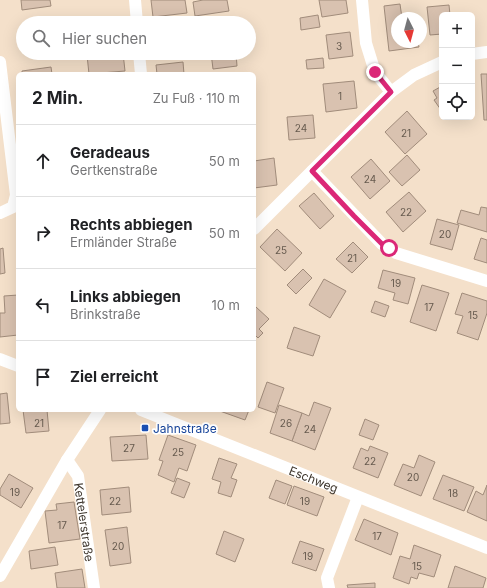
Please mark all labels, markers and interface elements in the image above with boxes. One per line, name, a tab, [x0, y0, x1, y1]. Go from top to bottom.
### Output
north arrow	[391, 12, 427, 48]
map controls	[439, 12, 475, 120]
button: +	[439, 12, 475, 48]
search box	[16, 16, 256, 60]
icon: search	[30, 27, 52, 49]
text: Hier suchen	[62, 29, 147, 48]
house number: 3	[336, 40, 342, 52]
button: −	[439, 48, 475, 84]
route end	[366, 63, 384, 81]
button: locate	[439, 84, 475, 120]
text: 2 Min.	[32, 88, 83, 108]
text: Zu Fuß · 110 m	[153, 90, 240, 106]
house number: 1	[338, 90, 342, 102]
house number: 24	[295, 122, 307, 134]
house number: 21	[401, 127, 411, 139]
text: Geradeaus	[70, 143, 150, 162]
icon: ahead	[32, 150, 54, 172]
text: 50 m	[209, 153, 240, 169]
text: Gertkenstraße	[70, 162, 158, 178]
house number: 24	[364, 173, 376, 185]
house number: 22	[400, 206, 412, 218]
text: Rechts abbiegen	[70, 215, 192, 234]
icon: right	[32, 222, 54, 244]
text: 50 m	[209, 225, 240, 241]
house number: 20	[439, 228, 451, 240]
text: Ermländer Straße	[70, 234, 177, 250]
route start	[380, 239, 398, 257]
house number: 25	[275, 244, 287, 256]
house number: 21	[347, 252, 357, 264]
house number: 19	[391, 277, 401, 289]
text: Links abbiegen	[70, 287, 181, 306]
icon: left	[32, 294, 54, 316]
text: 10 m	[211, 297, 240, 313]
house number: 17	[424, 301, 434, 313]
text: Brinkstraße	[70, 306, 140, 322]
house number: 15	[468, 309, 478, 321]
icon: arrive	[32, 366, 54, 388]
text: Ziel erreicht	[70, 367, 158, 386]
house number: 21	[34, 417, 44, 429]
house number: 26	[280, 417, 292, 429]
place label: Jahnstraße	[153, 421, 217, 436]
marker: Jahnstraße	[140, 423, 150, 433]
house number: 24	[304, 423, 316, 435]
house number: 27	[123, 442, 135, 454]
house number: 25	[172, 446, 184, 458]
house number: 22	[364, 455, 376, 467]
street label: Eschweg	[287, 462, 340, 495]
house number: 20	[407, 471, 419, 483]
street label: Kettelerstraße	[72, 482, 98, 563]
house number: 19	[10, 486, 20, 498]
house number: 18	[448, 487, 458, 499]
house number: 22	[109, 495, 121, 507]
house number: 19	[300, 495, 310, 507]
house number: 17	[57, 519, 67, 531]
house number: 17	[372, 530, 382, 542]
house number: 20	[112, 540, 124, 552]
house number: 19	[303, 550, 313, 562]
house number: 15	[412, 560, 422, 572]

